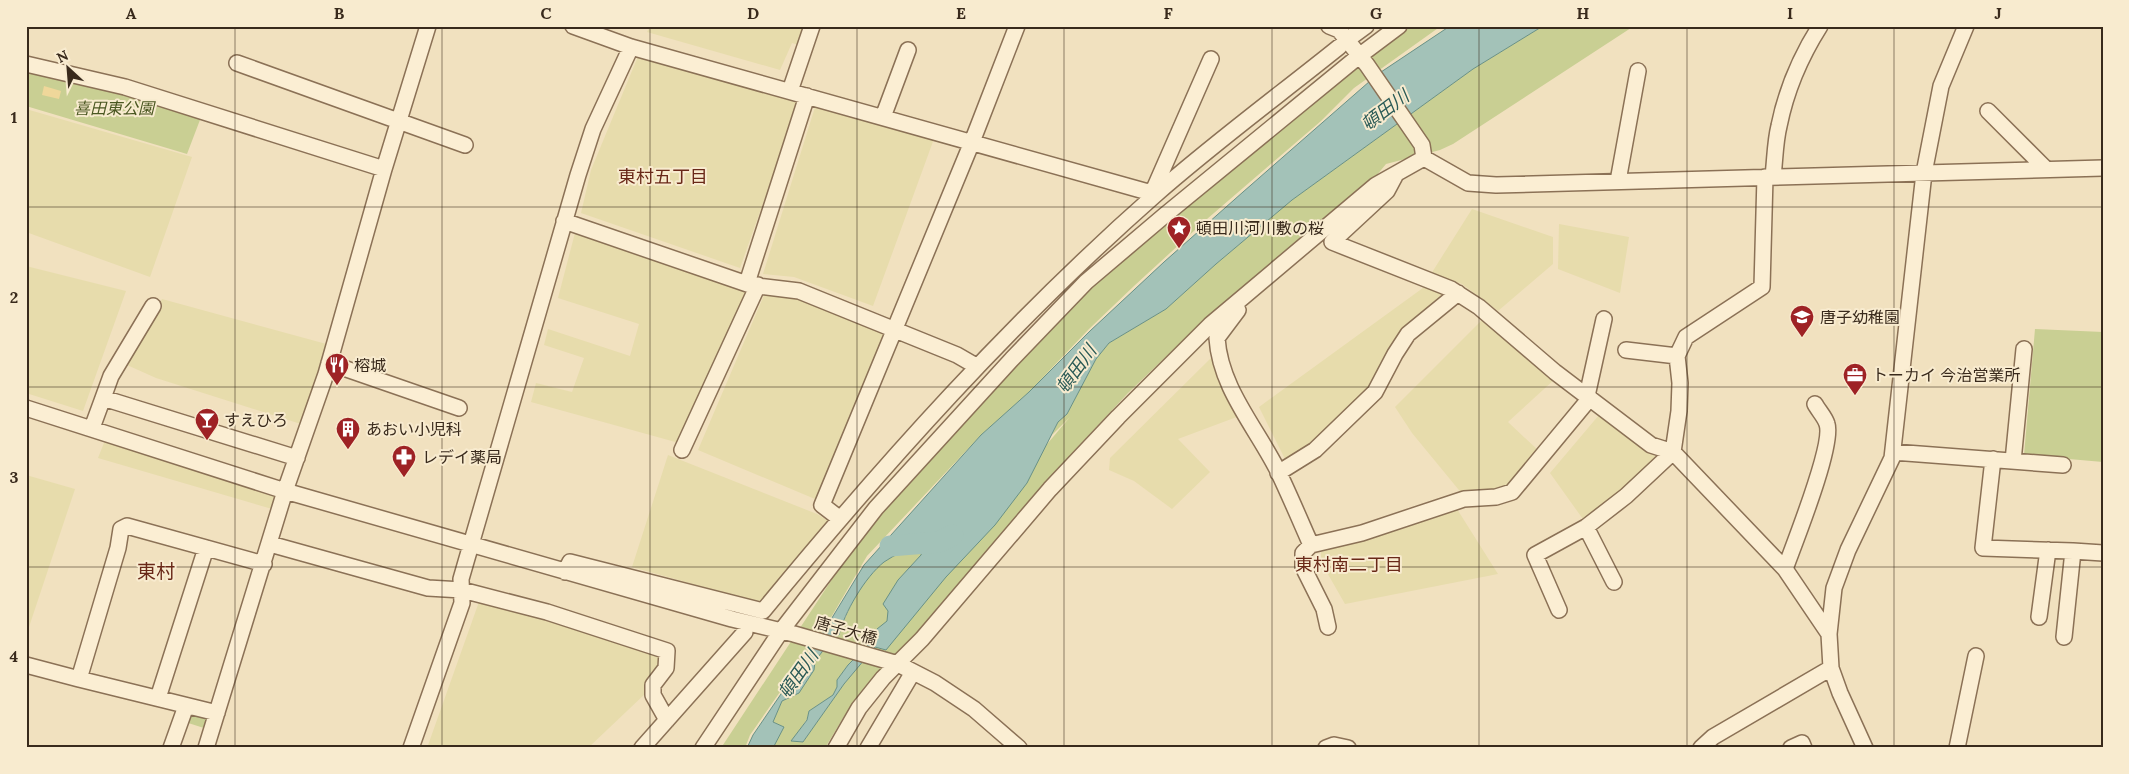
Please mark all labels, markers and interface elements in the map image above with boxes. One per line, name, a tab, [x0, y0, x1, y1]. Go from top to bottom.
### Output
text: A	[126, 3, 137, 23]
text: B	[334, 3, 345, 23]
text: C	[540, 3, 552, 23]
text: D	[747, 3, 759, 23]
text: E	[956, 3, 966, 23]
text: F	[1163, 3, 1173, 23]
text: G	[1370, 3, 1382, 23]
text: H	[1577, 3, 1590, 23]
text: I	[1787, 3, 1793, 23]
text: J	[1994, 3, 2002, 23]
north arrow	[42, 42, 92, 92]
text: N	[53, 46, 71, 67]
water label: 頓田川	[1357, 83, 1415, 135]
park label: 喜田東公園	[74, 98, 156, 118]
text: 1	[11, 107, 17, 127]
district label: 東村五丁目	[618, 165, 708, 188]
place icon: 頓田川河川敷の桜	[1166, 215, 1192, 249]
place label: 頓田川河川敷の桜	[1196, 218, 1324, 238]
text: 2	[10, 287, 18, 307]
school or university icon: 唐子幼稚園	[1789, 304, 1815, 338]
place label: 唐子幼稚園	[1820, 307, 1900, 327]
water label: 頓田川	[1051, 339, 1102, 398]
restaurant icon: 榕城	[324, 352, 350, 386]
place label: 榕城	[354, 355, 386, 375]
office icon: トーカイ 今治営業所	[1842, 362, 1868, 396]
place label: トーカイ 今治営業所	[1872, 365, 2020, 385]
bar icon: すえひろ	[194, 407, 220, 441]
place label: すえひろ	[224, 410, 288, 430]
building icon: あおい小児科	[335, 416, 361, 450]
place label: あおい小児科	[366, 419, 462, 439]
pharmacy icon: レデイ薬局	[391, 444, 417, 478]
place label: レデイ薬局	[422, 447, 502, 467]
text: 3	[10, 467, 19, 487]
district label: 東村南二丁目	[1295, 553, 1403, 576]
district label: 東村	[137, 559, 175, 583]
street label: 唐子大橋	[812, 612, 880, 648]
water label: 頓田川	[773, 644, 824, 703]
text: 4	[10, 646, 19, 666]

